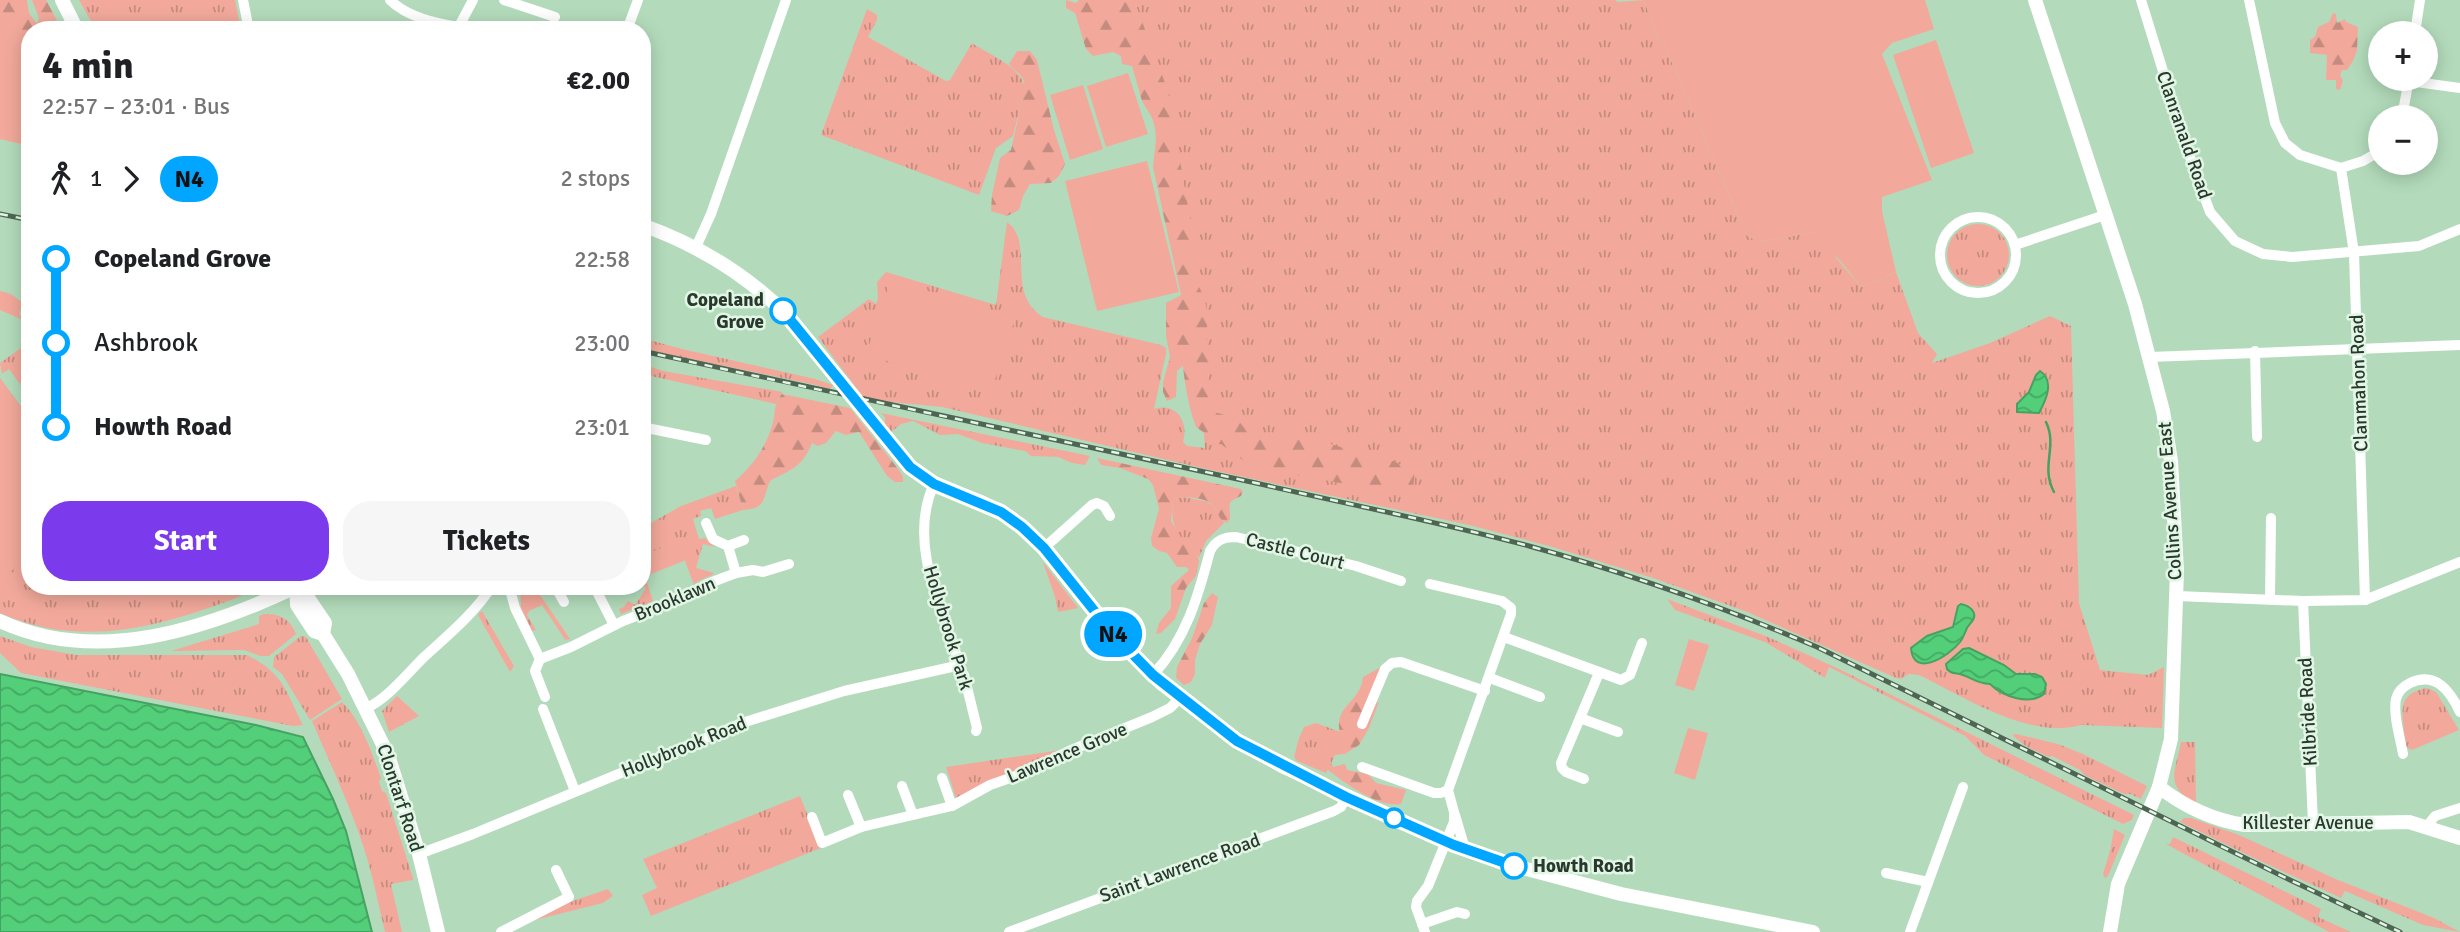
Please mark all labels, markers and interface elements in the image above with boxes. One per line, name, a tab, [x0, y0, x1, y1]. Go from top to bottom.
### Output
map controls	[2368, 21, 2438, 175]
button: +	[2368, 21, 2438, 91]
text: 4 min	[42, 42, 134, 89]
text: €2.00	[566, 65, 630, 97]
street label: Clanranald Road	[2151, 68, 2217, 202]
text: 22:57 – 23:01 · Bus	[42, 92, 230, 121]
button: −	[2368, 105, 2438, 175]
icon: walk	[42, 160, 80, 198]
icon: forward	[112, 160, 150, 198]
text: 1	[90, 164, 102, 193]
text: N4	[174, 164, 204, 194]
text: 2 stops	[560, 164, 630, 193]
text: Copeland Grove	[94, 243, 271, 275]
text: 22:58	[574, 245, 630, 274]
place label: Copeland Grove	[687, 288, 764, 334]
marker: Copeland Grove	[770, 298, 796, 324]
street label: Clanmahon Road	[2345, 314, 2373, 452]
text: Ashbrook	[94, 327, 198, 359]
text: 23:00	[574, 329, 630, 358]
text: Howth Road	[94, 411, 232, 443]
text: 23:01	[574, 413, 630, 442]
street label: Collins Avenue East	[2152, 421, 2188, 581]
button: Start	[42, 501, 329, 581]
button: Tickets	[343, 501, 630, 581]
street label: Castle Court	[1243, 527, 1347, 575]
street label: Hollybrook Park	[918, 563, 978, 694]
street label: Brooklawn	[631, 571, 719, 627]
line badge: N4	[1082, 611, 1144, 657]
text: N4	[1098, 619, 1128, 649]
street label: Kilbride Road	[2293, 657, 2323, 767]
street label: Hollybrook Road	[618, 711, 750, 783]
street label: Lawrence Grove	[1003, 717, 1131, 789]
street label: Clontarf Road	[371, 741, 429, 855]
unlabelled marker	[1384, 808, 1404, 828]
street label: Killester Avenue	[2242, 811, 2374, 835]
street label: Saint Lawrence Road	[1096, 828, 1264, 908]
marker: Howth Road	[1501, 853, 1527, 879]
place label: Howth Road	[1533, 854, 1634, 878]

